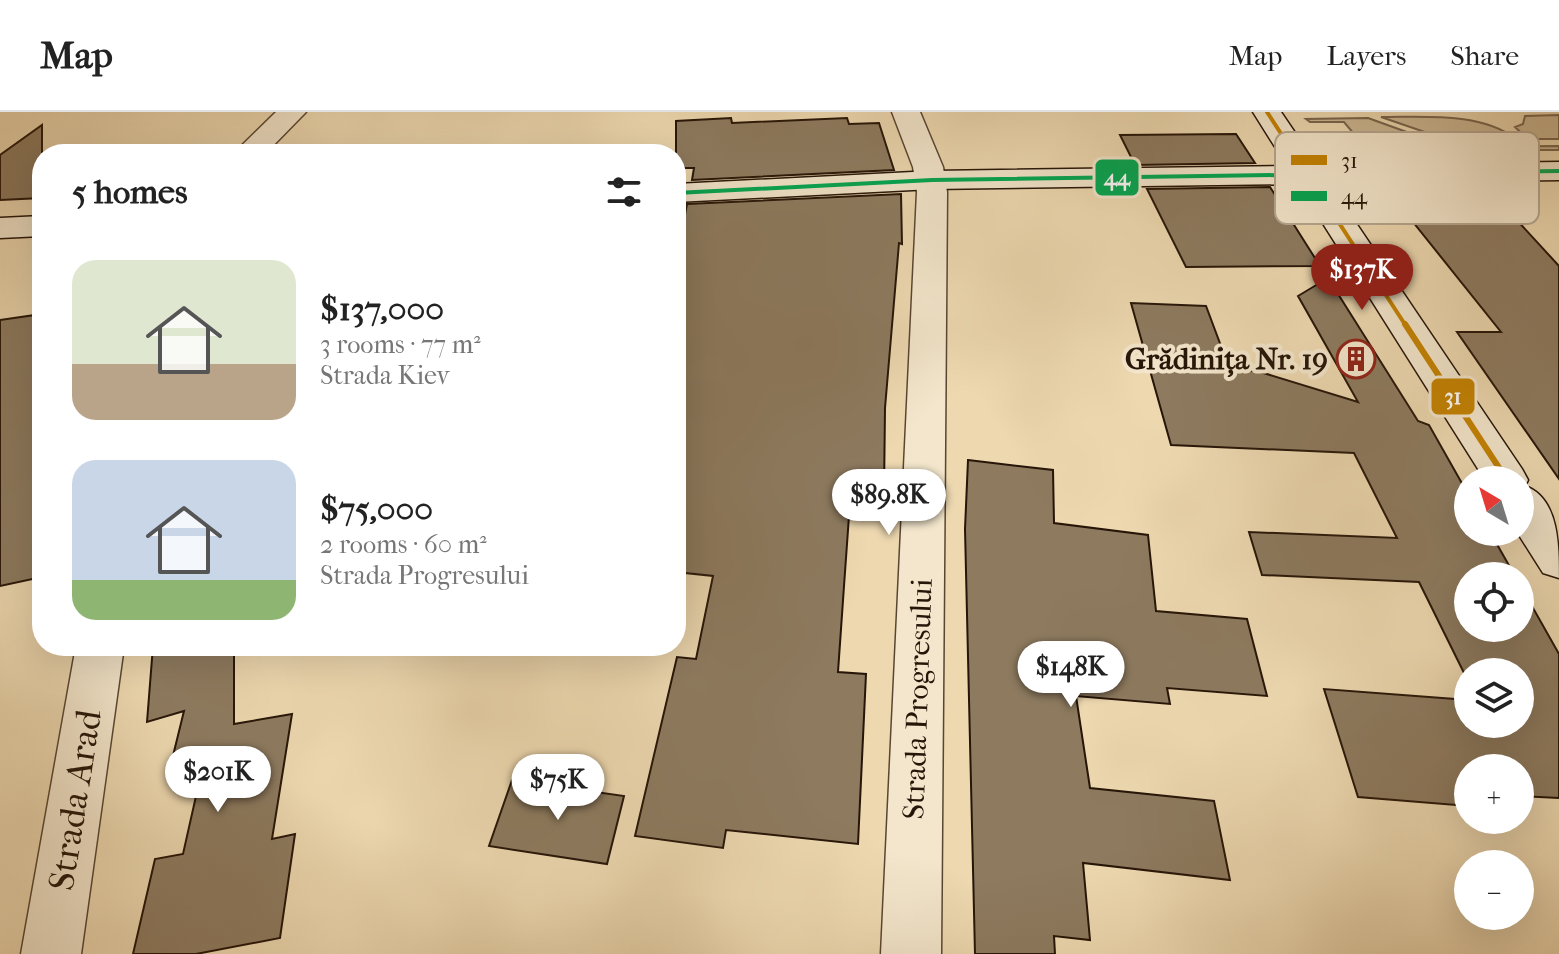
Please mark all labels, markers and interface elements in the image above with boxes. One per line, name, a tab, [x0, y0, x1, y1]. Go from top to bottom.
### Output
text: Map	[40, 33, 113, 78]
text: Map	[1229, 39, 1282, 72]
text: Layers	[1326, 39, 1406, 72]
text: Share	[1450, 39, 1519, 72]
legend	[1275, 132, 1539, 224]
text: 31	[1341, 148, 1358, 174]
line badge: 44	[1094, 158, 1140, 197]
text: 44	[1103, 165, 1131, 191]
icon: filters	[602, 170, 646, 214]
text: 5 homes	[72, 172, 187, 212]
text: 44	[1341, 184, 1368, 210]
pin: $137K	[1306, 244, 1418, 312]
text: $137K	[1329, 254, 1395, 285]
text: $137,000	[320, 289, 444, 329]
icon: home	[136, 292, 232, 388]
text: 3 rooms · 77 m²	[320, 329, 481, 360]
building icon: Grădinița Nr. 19	[1335, 338, 1377, 380]
place label: Grădinița Nr. 19	[1125, 342, 1328, 378]
text: Strada Kiev	[320, 360, 450, 391]
line badge: 31	[1430, 377, 1476, 416]
text: 31	[1445, 384, 1461, 410]
north arrow	[1454, 466, 1534, 546]
map controls	[1454, 466, 1534, 930]
pin: $89.8K	[824, 469, 954, 537]
text: $89.8K	[850, 479, 928, 510]
text: $75,000	[320, 489, 433, 529]
icon: home	[136, 492, 232, 588]
text: 2 rooms · 60 m²	[320, 529, 487, 560]
text: Strada Progresului	[320, 560, 529, 591]
button: locate	[1454, 562, 1534, 642]
street label: Strada Progresului	[896, 578, 940, 820]
pin: $148K	[1015, 641, 1127, 709]
text: $148K	[1036, 651, 1106, 682]
button: layers	[1454, 658, 1534, 738]
street label: Strada Arad	[40, 706, 110, 893]
pin: $201K	[162, 746, 274, 814]
pin: $75K	[511, 754, 605, 822]
button: +	[1454, 754, 1534, 834]
text: $201K	[183, 756, 253, 787]
text: $75K	[530, 764, 587, 795]
button: −	[1454, 850, 1534, 930]

